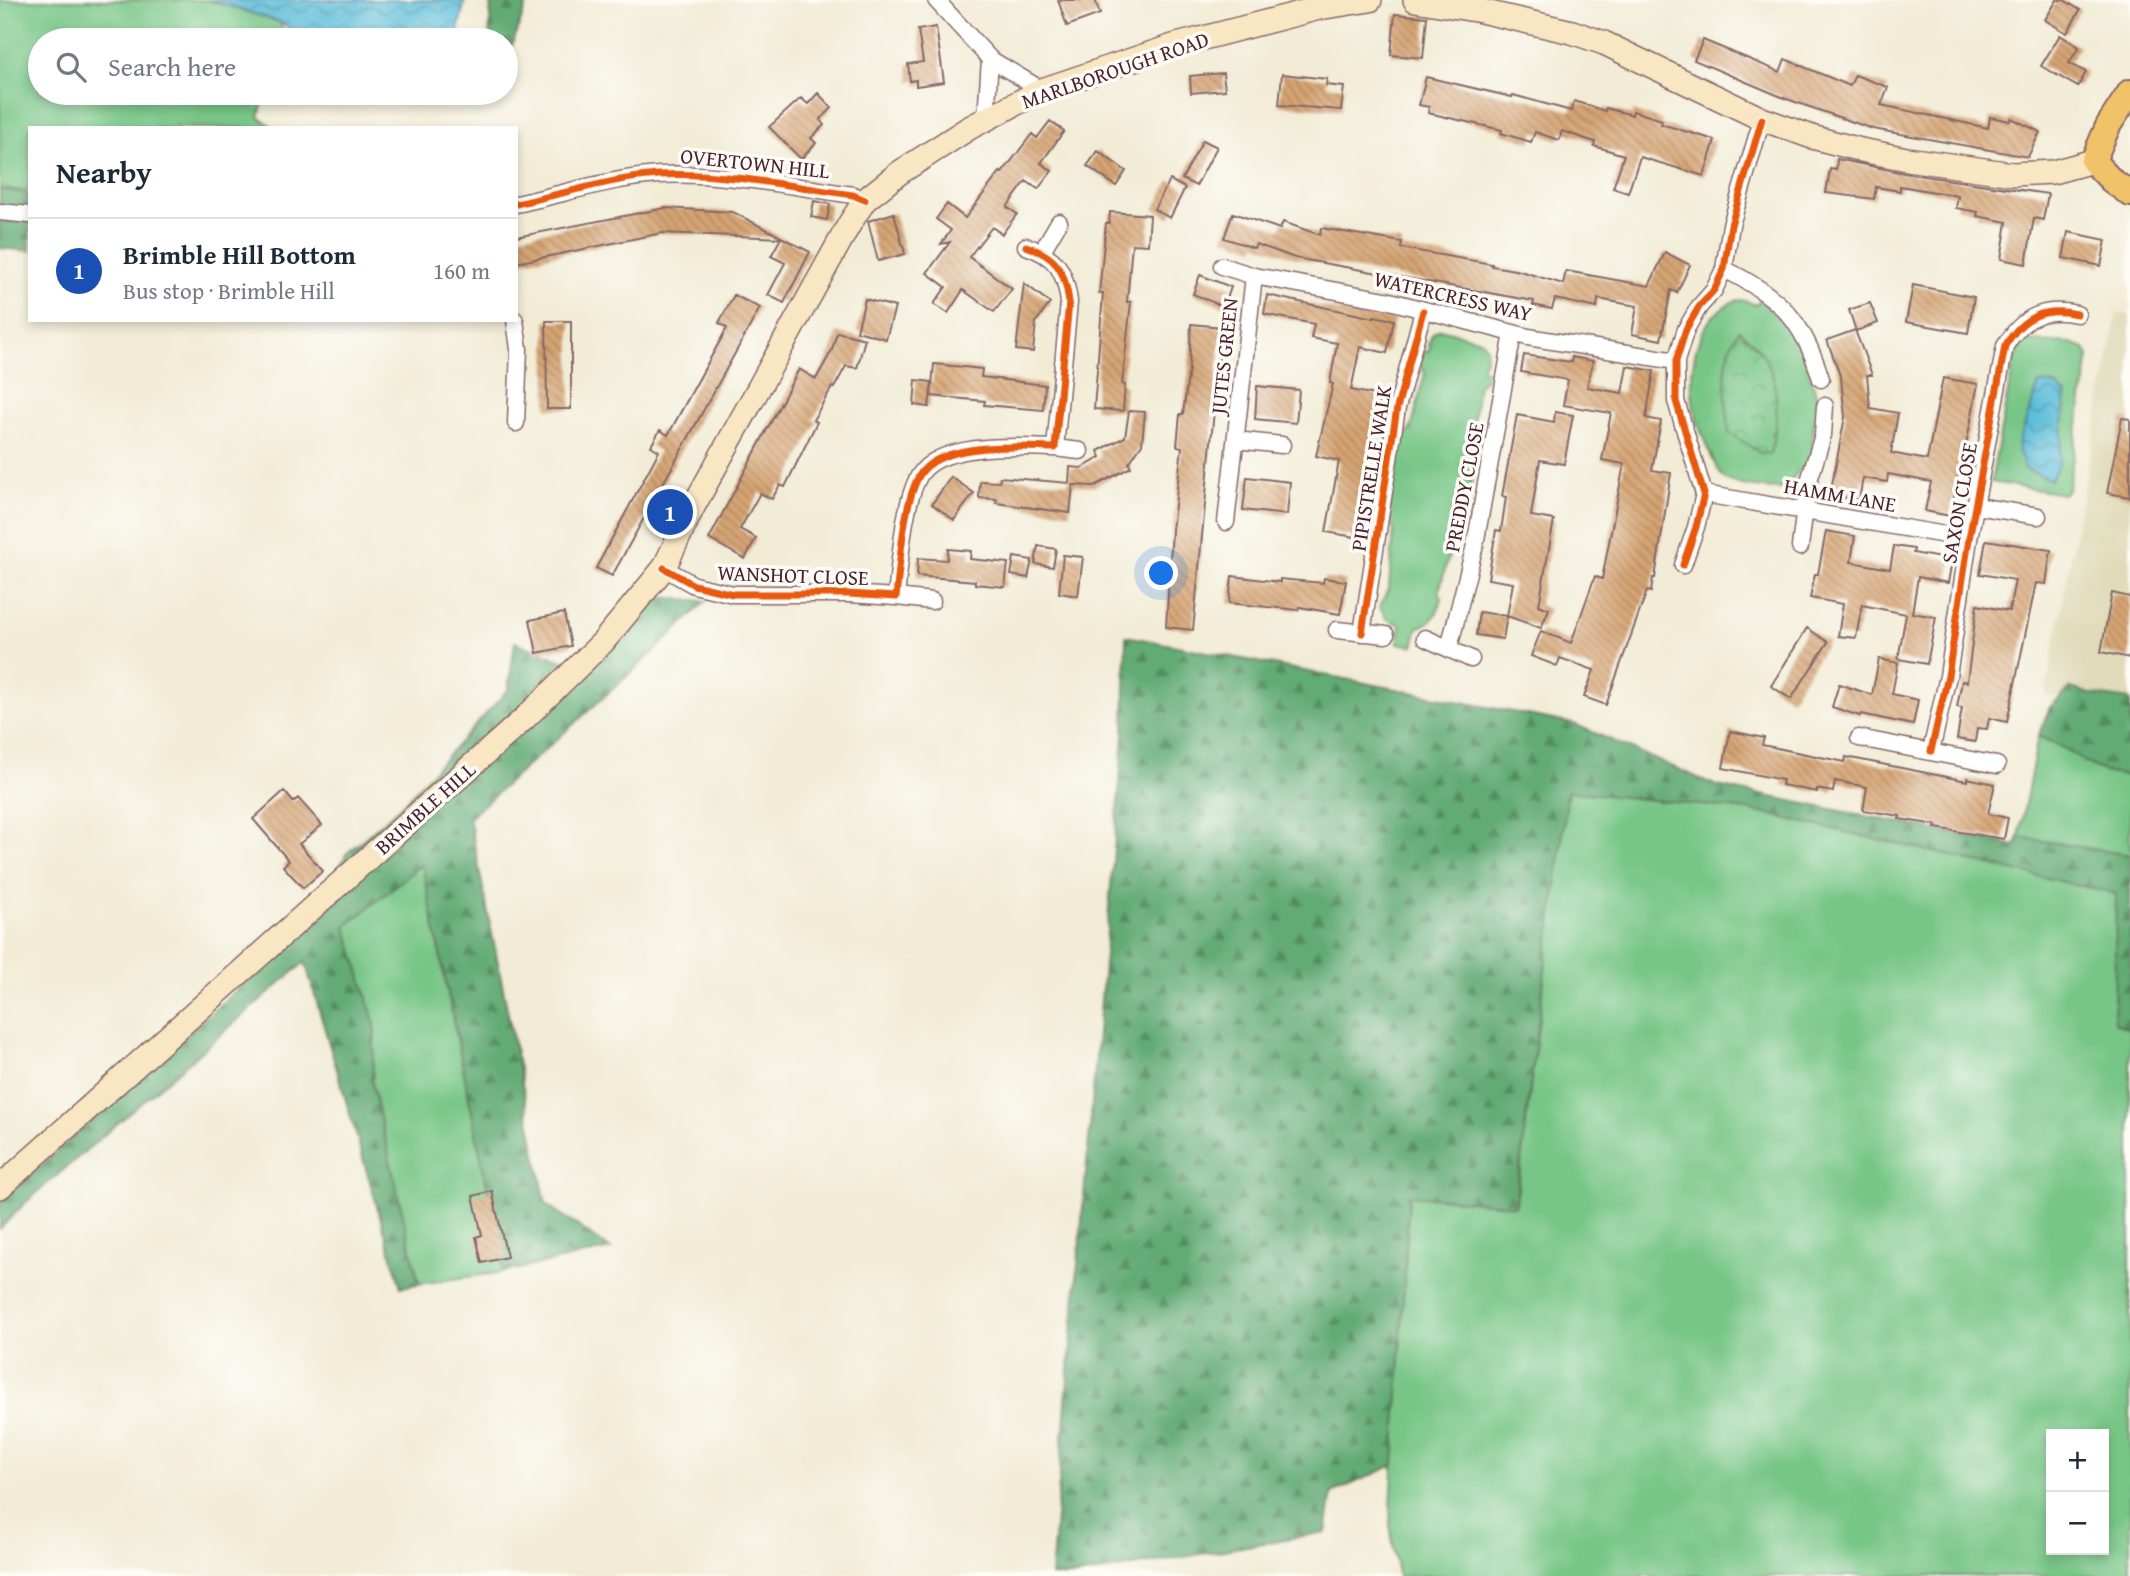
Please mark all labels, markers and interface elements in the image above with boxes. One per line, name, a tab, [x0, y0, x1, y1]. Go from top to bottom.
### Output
street label: MARLBOROUGH ROAD	[1017, 23, 1213, 117]
search box	[28, 28, 518, 105]
text: Search here	[108, 47, 236, 86]
icon: search	[52, 48, 90, 86]
street label: OVERTOWN HILL	[679, 140, 831, 186]
text: Nearby	[56, 150, 152, 194]
text: Brimble Hill Bottom	[123, 235, 356, 274]
text: 1	[73, 254, 85, 287]
text: 160 m	[433, 254, 490, 287]
street label: WATERCRESS WAY	[1371, 263, 1535, 329]
text: Bus stop · Brimble Hill	[123, 274, 335, 307]
street label: JUTES GREEN	[1202, 296, 1246, 419]
street label: PIPISTRELLE WALK	[1343, 382, 1400, 553]
street label: PREDDY CLOSE	[1436, 419, 1492, 554]
street label: SAXON CLOSE	[1933, 440, 1985, 566]
street label: HAMM LANE	[1782, 470, 1899, 520]
pin: 1	[647, 486, 693, 538]
your location	[1144, 556, 1178, 590]
street label: WANSHOT CLOSE	[717, 557, 870, 593]
street label: BRIMBLE HILL	[368, 754, 482, 862]
map controls	[2046, 1429, 2109, 1555]
button: +	[2046, 1429, 2109, 1492]
button: −	[2046, 1492, 2109, 1555]

